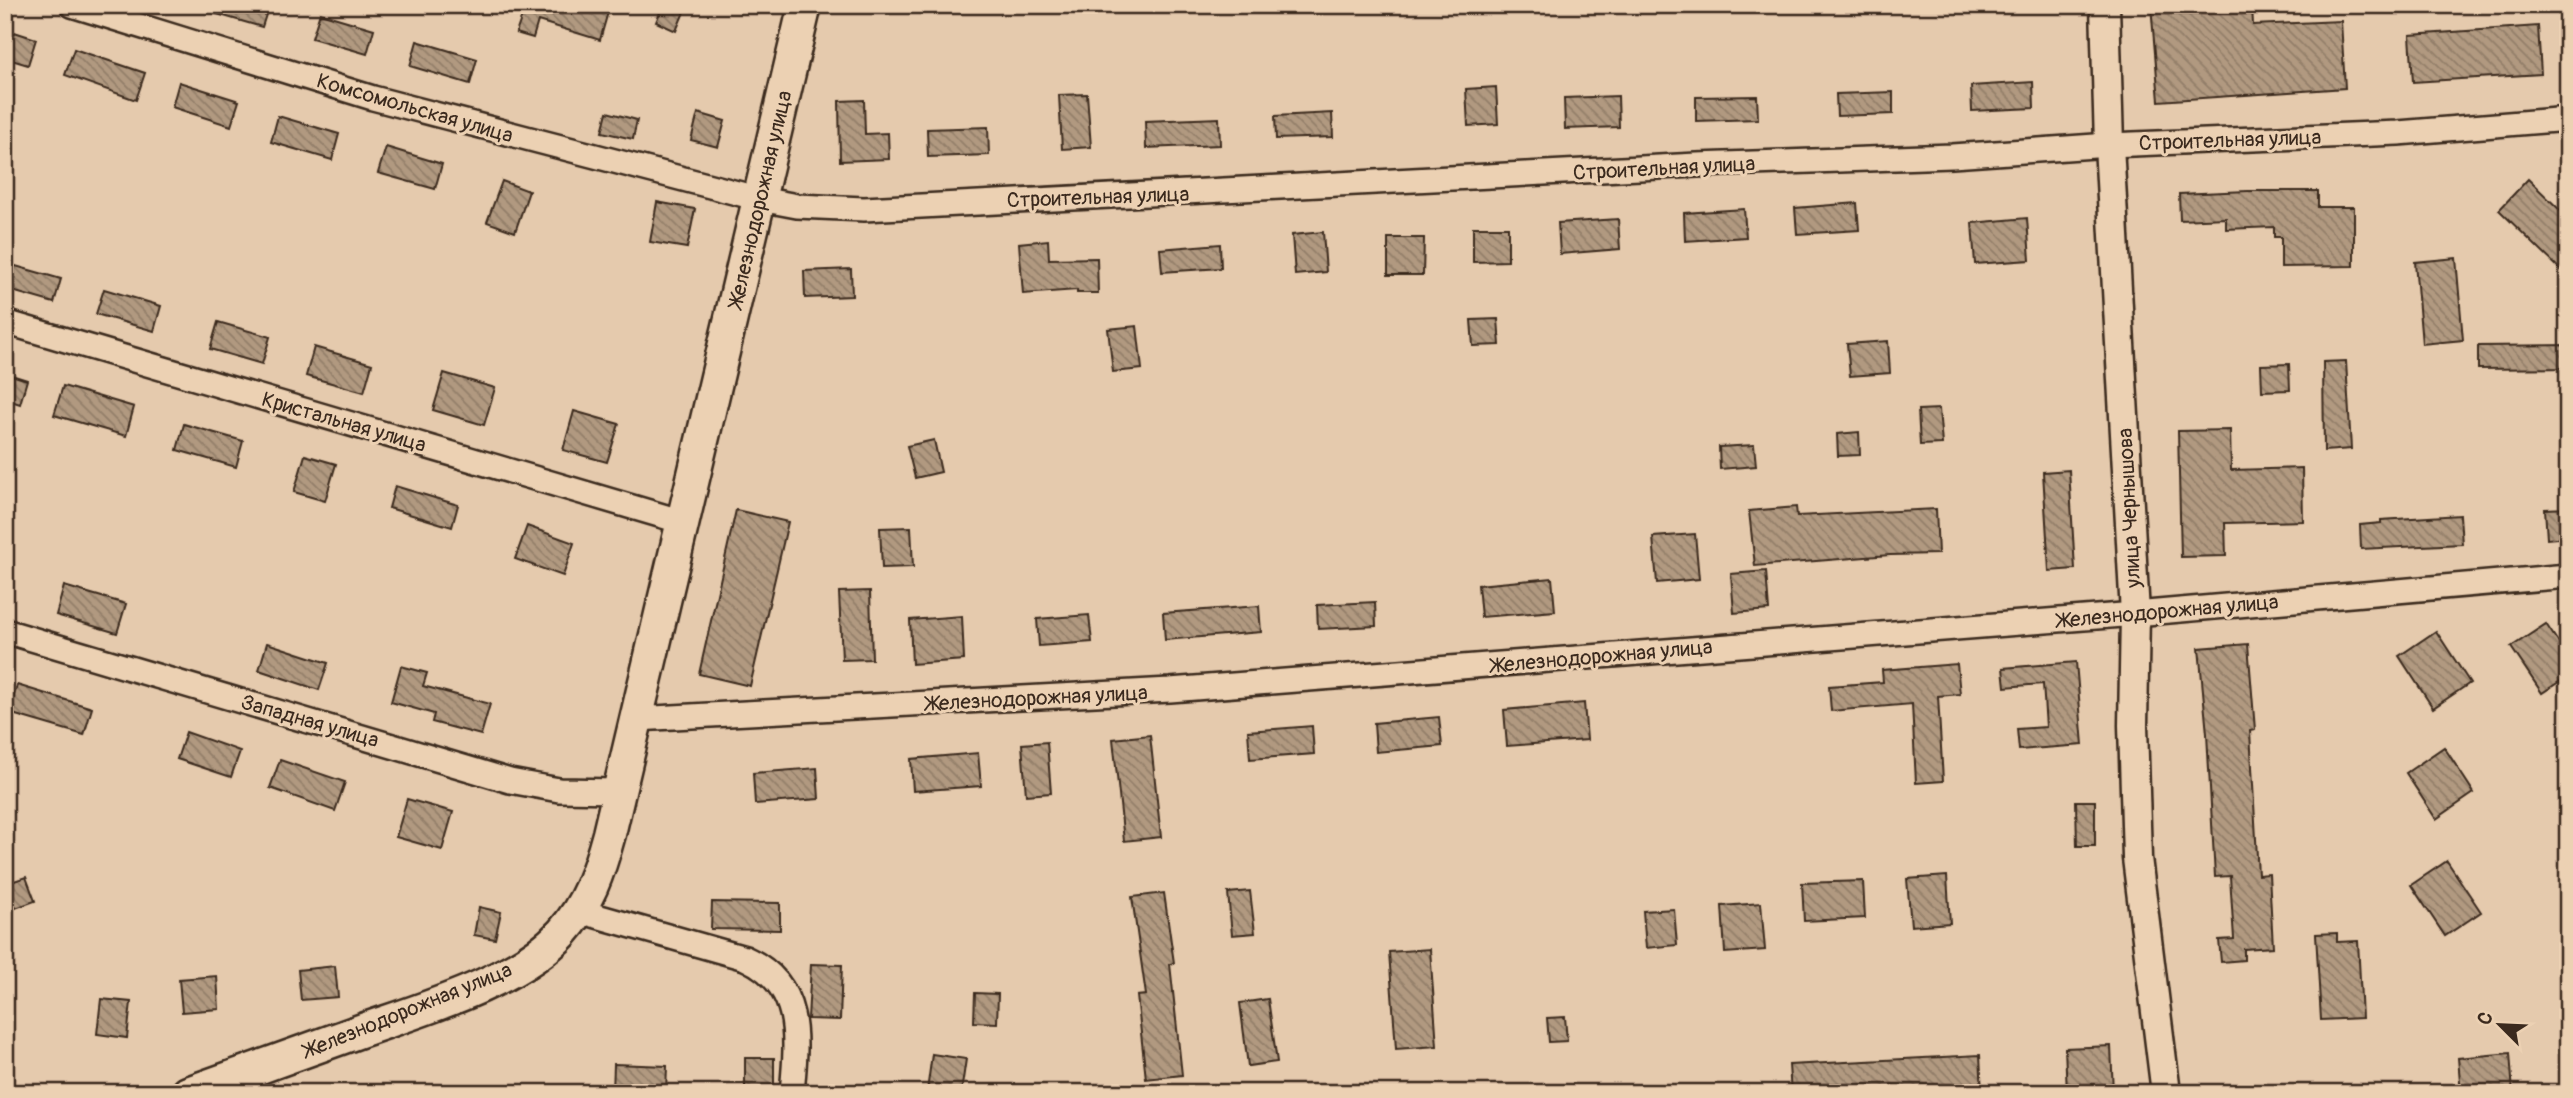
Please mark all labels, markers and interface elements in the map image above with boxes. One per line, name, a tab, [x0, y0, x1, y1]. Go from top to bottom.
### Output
street label: Комсомольская улица	[314, 68, 516, 149]
street label: Железнодорожная улица	[722, 88, 799, 313]
street label: Строительная улица	[2138, 124, 2322, 157]
street label: Строительная улица	[1572, 150, 1756, 187]
street label: Строительная улица	[1006, 181, 1190, 214]
street label: Кристальная улица	[259, 386, 429, 459]
street label: улица Чернышова	[2112, 427, 2147, 590]
street label: Железнодорожная улица	[2053, 588, 2280, 635]
street label: Железнодорожная улица	[1487, 633, 1714, 680]
street label: Железнодорожная улица	[923, 679, 1148, 718]
street label: Западная улица	[238, 689, 382, 754]
street label: Железнодорожная улица	[298, 956, 516, 1066]
north arrow	[2464, 990, 2534, 1060]
text: С	[2472, 1008, 2499, 1029]

